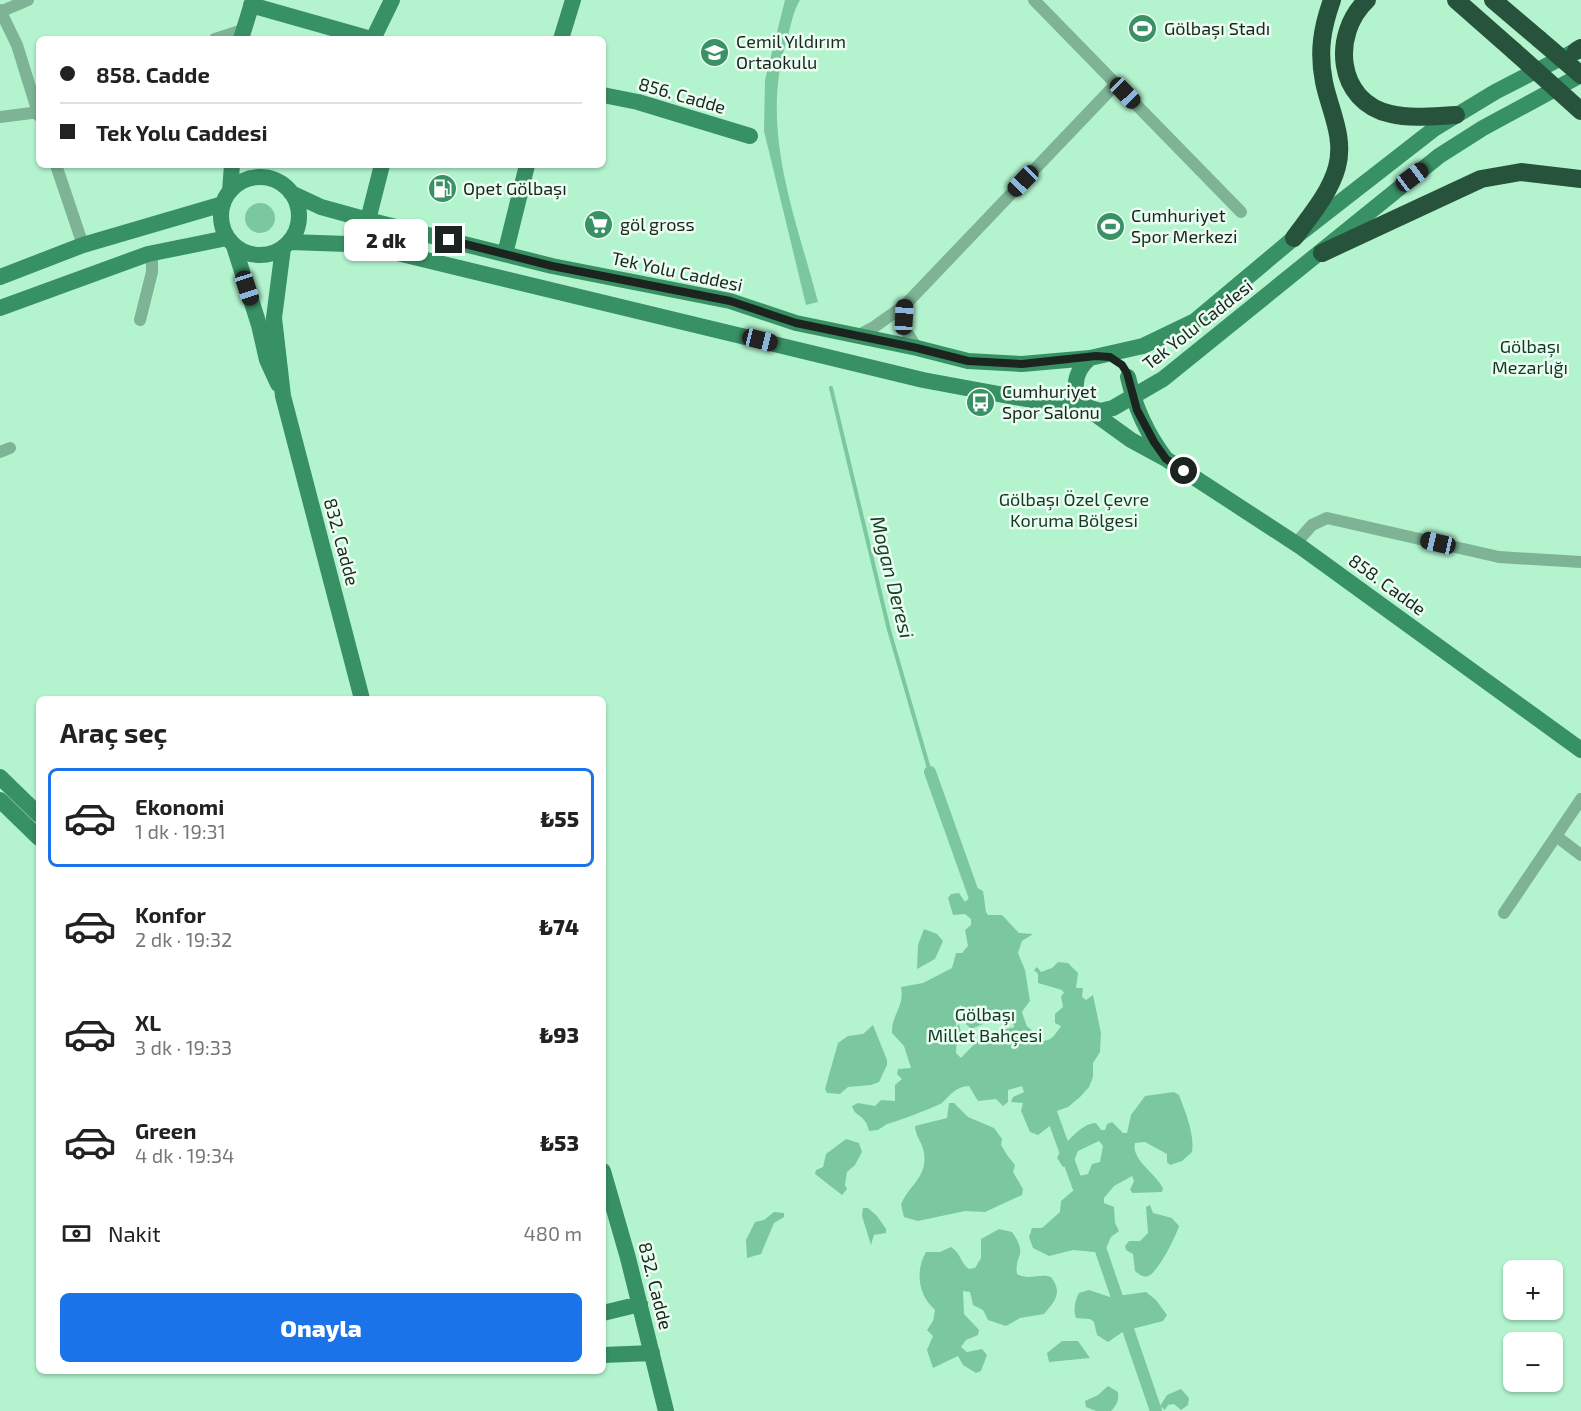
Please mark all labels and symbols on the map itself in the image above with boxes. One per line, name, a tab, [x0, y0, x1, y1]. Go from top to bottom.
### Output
sports icon: Gölbaşı Stadı	[1127, 13, 1159, 45]
place label: Gölbaşı Stadı	[1164, 17, 1270, 40]
place label: Cemil Yıldırım Ortaokulu	[736, 30, 846, 73]
school or university icon: Cemil Yıldırım Ortaokulu	[699, 36, 731, 68]
street label: 856. Cadde	[636, 72, 728, 118]
car	[1106, 74, 1144, 112]
car	[1392, 159, 1432, 195]
car	[1004, 162, 1042, 200]
fuel station icon: Opet Gölbaşı	[426, 173, 458, 205]
place label: Opet Gölbaşı	[463, 177, 567, 200]
place label: Cumhuriyet Spor Merkezi	[1131, 204, 1238, 247]
supermarket icon: göl gross	[583, 209, 615, 241]
sports icon: Cumhuriyet Spor Merkezi	[1094, 210, 1126, 242]
place label: göl gross	[620, 213, 695, 235]
callout: 2 dk	[344, 219, 428, 261]
route end	[435, 226, 462, 253]
street label: Tek Yolu Caddesi	[610, 246, 745, 296]
car	[233, 268, 261, 308]
street label: Tek Yolu Caddesi	[1138, 274, 1257, 374]
car	[894, 299, 914, 335]
car	[740, 327, 780, 353]
park label: Gölbaşı Mezarlığı	[1492, 335, 1568, 378]
place label: Cumhuriyet Spor Salonu	[1002, 380, 1100, 423]
bus stop icon: Cumhuriyet Spor Salonu	[965, 386, 997, 418]
route start	[1170, 457, 1197, 484]
park label: Gölbaşı Özel Çevre Koruma Bölgesi	[999, 488, 1149, 531]
street label: 832. Cadde	[320, 496, 364, 588]
water label: Mogan Deresi	[866, 513, 920, 641]
car	[1418, 530, 1458, 556]
street label: 858. Cadde	[1345, 549, 1430, 620]
park label: Gölbaşı Millet Bahçesi	[928, 1003, 1042, 1047]
street label: 832. Cadde	[634, 1240, 677, 1332]

